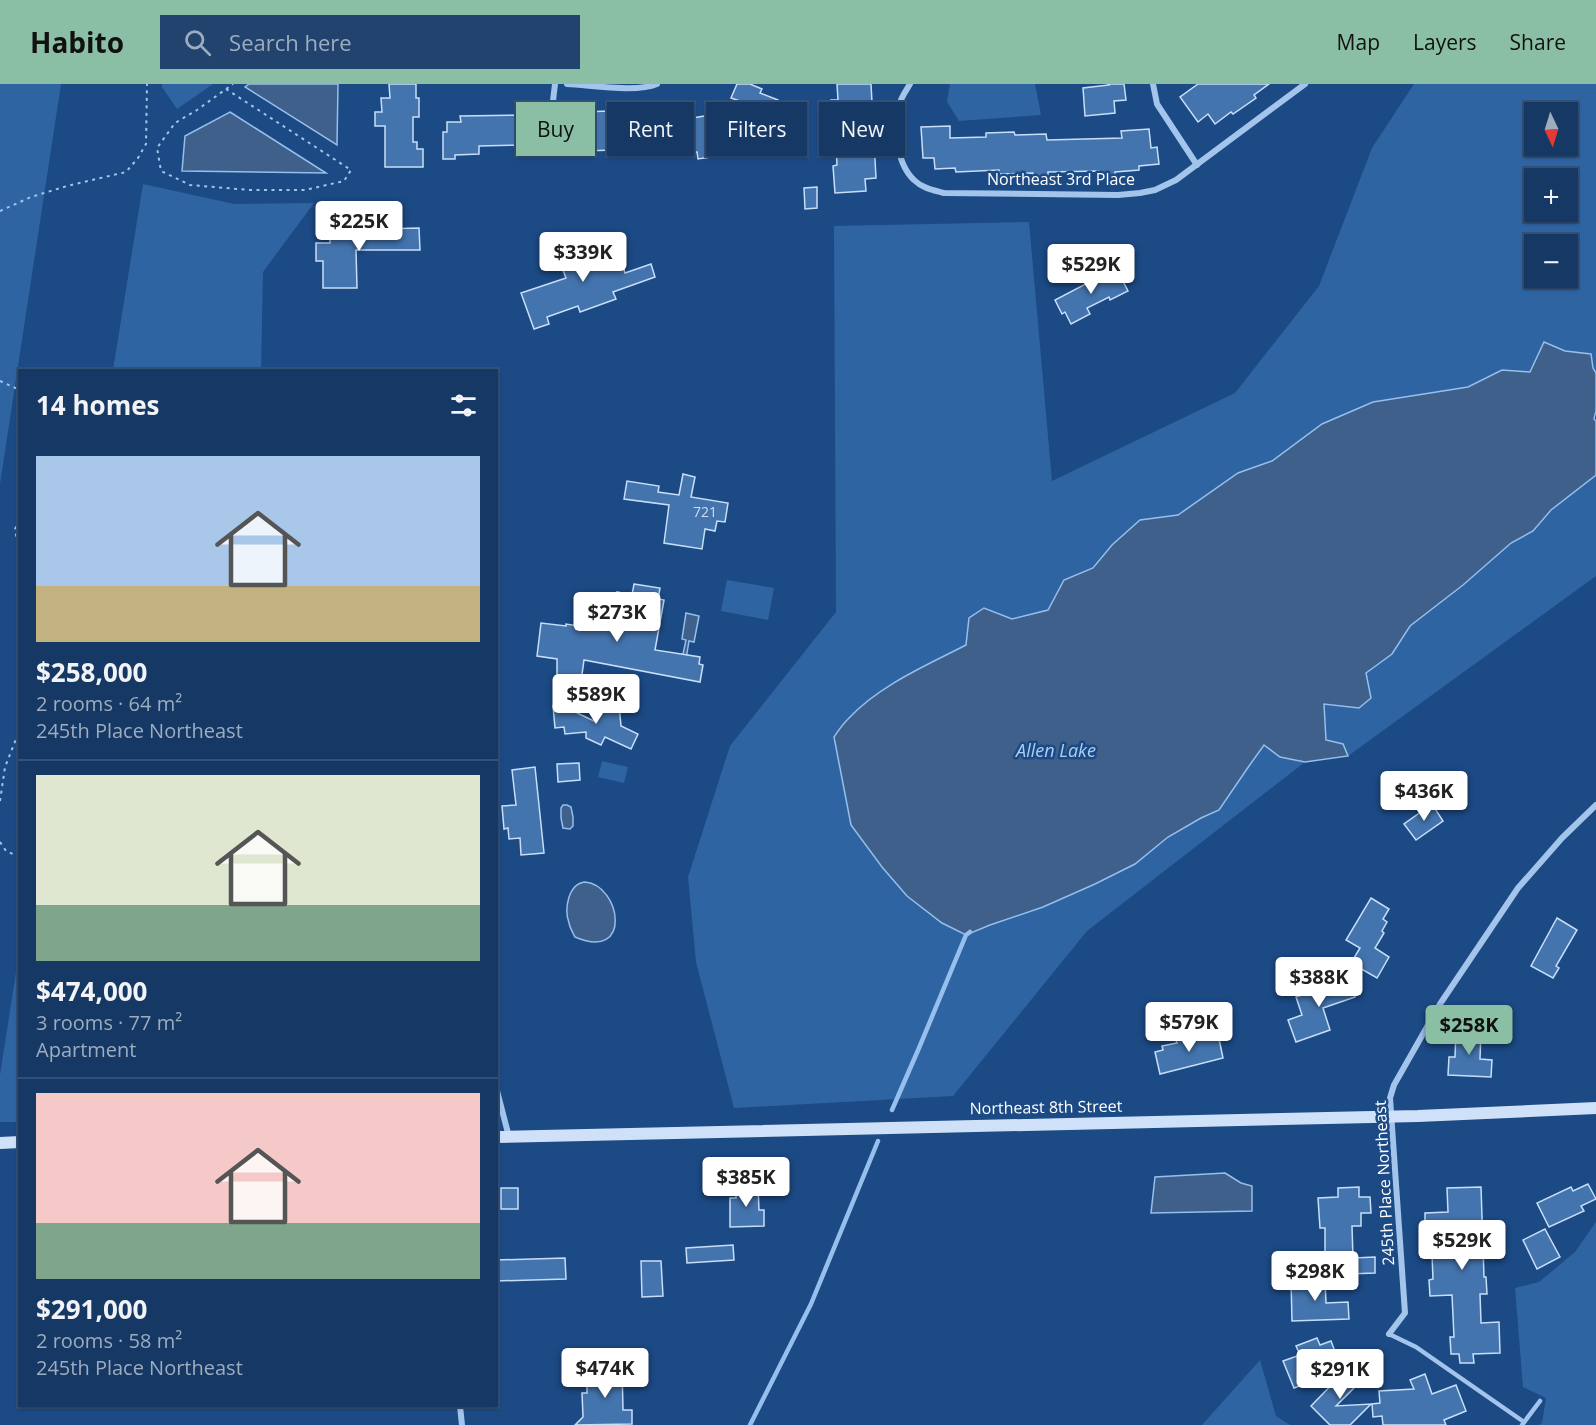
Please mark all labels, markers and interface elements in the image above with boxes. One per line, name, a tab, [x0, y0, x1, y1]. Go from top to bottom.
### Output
search box	[160, 15, 580, 69]
text: Habito	[30, 23, 124, 61]
icon: search	[181, 26, 214, 59]
text: Search here	[229, 27, 352, 57]
text: Map	[1337, 28, 1380, 56]
text: Layers	[1413, 28, 1477, 56]
text: Share	[1510, 28, 1566, 56]
chip: Buy	[516, 102, 595, 156]
chip: Rent	[607, 102, 694, 156]
chip: Filters	[706, 102, 807, 156]
chip: New	[819, 102, 905, 156]
north arrow	[1524, 102, 1578, 156]
map controls	[1524, 102, 1578, 288]
street label: Northeast 3rd Place	[987, 168, 1135, 190]
button: +	[1524, 168, 1578, 222]
pin: $225K	[317, 201, 401, 252]
text: $225K	[329, 207, 389, 234]
pin: $339K	[541, 232, 625, 283]
button: −	[1524, 234, 1578, 288]
text: $339K	[553, 238, 613, 265]
pin: $529K	[1049, 244, 1133, 295]
text: $529K	[1061, 250, 1121, 277]
text: 14 homes	[36, 387, 160, 423]
icon: filters	[447, 389, 480, 422]
icon: home	[204, 495, 312, 603]
house number: 721	[693, 502, 717, 521]
pin: $273K	[575, 592, 659, 643]
text: $273K	[587, 598, 647, 625]
text: $258,000	[36, 654, 147, 690]
pin: $589K	[554, 674, 638, 725]
text: $589K	[566, 680, 626, 707]
text: 2 rooms · 64 m²	[36, 690, 182, 717]
text: 245th Place Northeast	[36, 717, 243, 744]
water label: Allen Lake	[1014, 738, 1096, 762]
pin: $436K	[1382, 771, 1466, 822]
text: $436K	[1394, 777, 1454, 804]
icon: home	[204, 814, 312, 922]
pin: $388K	[1277, 957, 1361, 1008]
text: $388K	[1289, 963, 1349, 990]
text: $474,000	[36, 973, 147, 1009]
pin: $579K	[1147, 1002, 1231, 1053]
pin: $258K	[1427, 1005, 1511, 1056]
text: $579K	[1159, 1008, 1219, 1035]
text: 3 rooms · 77 m²	[36, 1009, 182, 1036]
text: $258K	[1439, 1011, 1499, 1038]
text: Apartment	[36, 1036, 136, 1063]
street label: Northeast 8th Street	[970, 1095, 1123, 1119]
street label: 245th Place Northeast	[1369, 1100, 1399, 1266]
icon: home	[204, 1132, 312, 1240]
pin: $385K	[704, 1157, 788, 1208]
text: $385K	[716, 1163, 776, 1190]
pin: $529K	[1420, 1220, 1504, 1271]
text: $529K	[1432, 1226, 1492, 1253]
pin: $298K	[1273, 1251, 1357, 1302]
text: $298K	[1285, 1257, 1345, 1284]
text: $291,000	[36, 1291, 147, 1327]
text: 2 rooms · 58 m²	[36, 1327, 182, 1354]
pin: $474K	[563, 1348, 647, 1399]
pin: $291K	[1298, 1349, 1382, 1400]
text: 245th Place Northeast	[36, 1354, 243, 1381]
text: $474K	[575, 1354, 635, 1381]
text: $291K	[1310, 1355, 1370, 1382]

